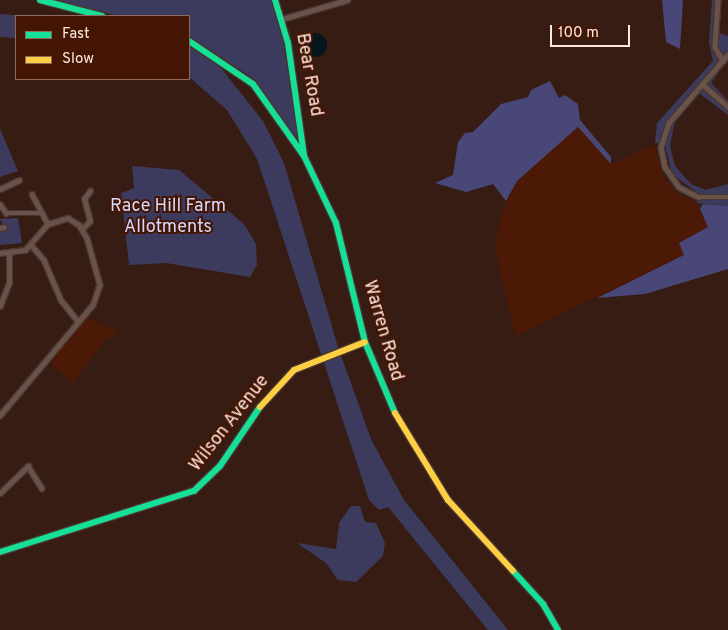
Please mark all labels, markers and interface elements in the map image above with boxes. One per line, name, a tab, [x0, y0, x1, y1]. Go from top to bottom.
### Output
legend	[15, 15, 190, 80]
scale bar	[553, 15, 633, 47]
text: 100 m	[558, 24, 599, 43]
text: Fast	[62, 25, 90, 44]
street label: Bear Road	[290, 32, 326, 118]
text: Slow	[62, 50, 94, 69]
park label: Race Hill Farm Allotments	[110, 197, 226, 240]
street label: Warren Road	[357, 278, 407, 384]
street label: Wilson Avenue	[185, 371, 275, 477]

